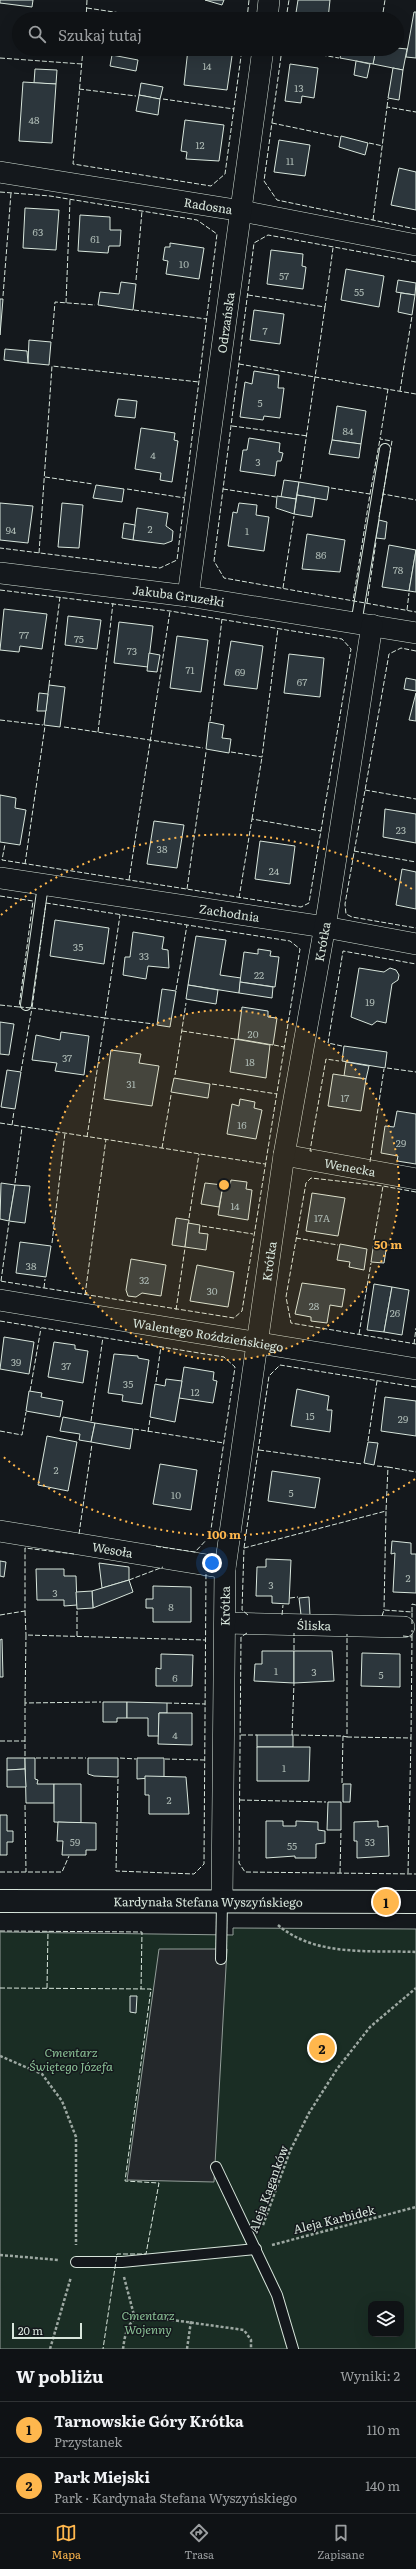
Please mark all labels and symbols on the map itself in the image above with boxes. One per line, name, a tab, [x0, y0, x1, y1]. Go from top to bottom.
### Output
house number: 14	[202, 58, 212, 73]
house number: 13	[294, 80, 304, 95]
house number: 48	[28, 112, 40, 127]
house number: 12	[195, 137, 205, 152]
house number: 11	[286, 153, 294, 168]
street label: Radosna	[183, 193, 234, 218]
house number: 63	[33, 224, 43, 239]
house number: 61	[90, 231, 100, 246]
house number: 10	[179, 256, 189, 271]
house number: 57	[279, 268, 289, 283]
house number: 55	[354, 284, 364, 299]
street label: Odrzańska	[212, 290, 239, 354]
house number: 7	[262, 323, 268, 338]
house number: 5	[257, 395, 263, 410]
house number: 84	[342, 423, 354, 438]
house number: 4	[150, 447, 156, 462]
house number: 3	[255, 454, 261, 469]
house number: 2	[147, 521, 153, 536]
house number: 94	[6, 522, 17, 537]
house number: 1	[245, 523, 249, 538]
house number: 86	[316, 547, 327, 562]
house number: 78	[393, 562, 404, 577]
street label: Jakuba Gruzełki	[131, 580, 226, 611]
house number: 77	[19, 627, 29, 642]
house number: 75	[74, 631, 84, 646]
house number: 73	[127, 643, 137, 658]
house number: 71	[185, 662, 195, 677]
house number: 69	[235, 664, 245, 679]
house number: 67	[297, 674, 307, 689]
house number: 23	[396, 822, 406, 837]
house number: 38	[157, 841, 168, 856]
house number: 24	[269, 863, 280, 878]
street label: Zachodnia	[198, 899, 261, 926]
street label: Krótka	[310, 920, 335, 963]
house number: 35	[73, 939, 83, 954]
house number: 33	[139, 948, 149, 963]
house number: 22	[254, 967, 264, 982]
house number: 19	[365, 994, 375, 1009]
house number: 20	[248, 1026, 259, 1041]
house number: 37	[62, 1050, 72, 1065]
house number: 18	[245, 1054, 255, 1069]
house number: 31	[126, 1076, 136, 1091]
house number: 17	[341, 1090, 349, 1105]
house number: 16	[237, 1117, 247, 1132]
house number: 29	[396, 1135, 406, 1150]
street label: Wenecka	[323, 1153, 378, 1181]
centre of rings	[217, 1178, 231, 1192]
house number: 14	[230, 1198, 240, 1213]
house number: 17A	[314, 1210, 331, 1225]
text: 50 m	[374, 1235, 402, 1253]
street label: Krótka	[257, 1239, 281, 1282]
house number: 38	[26, 1258, 37, 1273]
house number: 32	[139, 1272, 149, 1287]
house number: 30	[206, 1283, 218, 1298]
house number: 28	[309, 1298, 320, 1313]
house number: 26	[390, 1305, 401, 1320]
street label: Walentego Roździeńskiego	[131, 1313, 285, 1356]
house number: 39	[11, 1354, 21, 1369]
house number: 37	[61, 1358, 71, 1373]
house number: 35	[123, 1376, 133, 1391]
house number: 12	[190, 1384, 200, 1399]
house number: 15	[305, 1408, 315, 1423]
house number: 29	[398, 1411, 408, 1426]
house number: 2	[53, 1462, 59, 1477]
house number: 5	[288, 1485, 294, 1500]
house number: 10	[171, 1487, 181, 1502]
text: 100 m	[207, 1525, 241, 1543]
street label: Wesoła	[91, 1537, 135, 1562]
your location	[202, 1553, 222, 1573]
house number: 2	[405, 1570, 411, 1585]
house number: 3	[268, 1577, 274, 1592]
house number: 3	[52, 1585, 58, 1600]
street label: Krótka	[215, 1585, 234, 1626]
house number: 8	[168, 1599, 174, 1614]
street label: Śliska	[297, 1616, 332, 1634]
house number: 1	[274, 1663, 278, 1678]
house number: 3	[311, 1664, 317, 1679]
house number: 5	[378, 1667, 384, 1682]
house number: 6	[172, 1670, 178, 1685]
house number: 4	[172, 1727, 178, 1742]
house number: 1	[282, 1760, 286, 1775]
house number: 2	[166, 1792, 172, 1807]
house number: 59	[70, 1834, 80, 1849]
house number: 53	[365, 1834, 375, 1849]
house number: 55	[287, 1838, 297, 1853]
pin: 1	[373, 1887, 399, 1917]
street label: Kardynała Stefana Wyszyńskiego	[113, 1892, 303, 1911]
pin: 2	[309, 2033, 335, 2063]
park label: Cmentarz Świętego Józefa	[29, 2043, 113, 2075]
street label: Aleja Kaganków	[244, 2142, 292, 2235]
street label: Aleja Karbidek	[291, 2200, 378, 2238]
park label: Cmentarz Wojenny	[122, 2306, 175, 2338]
scale bar	[12, 2321, 82, 2340]

